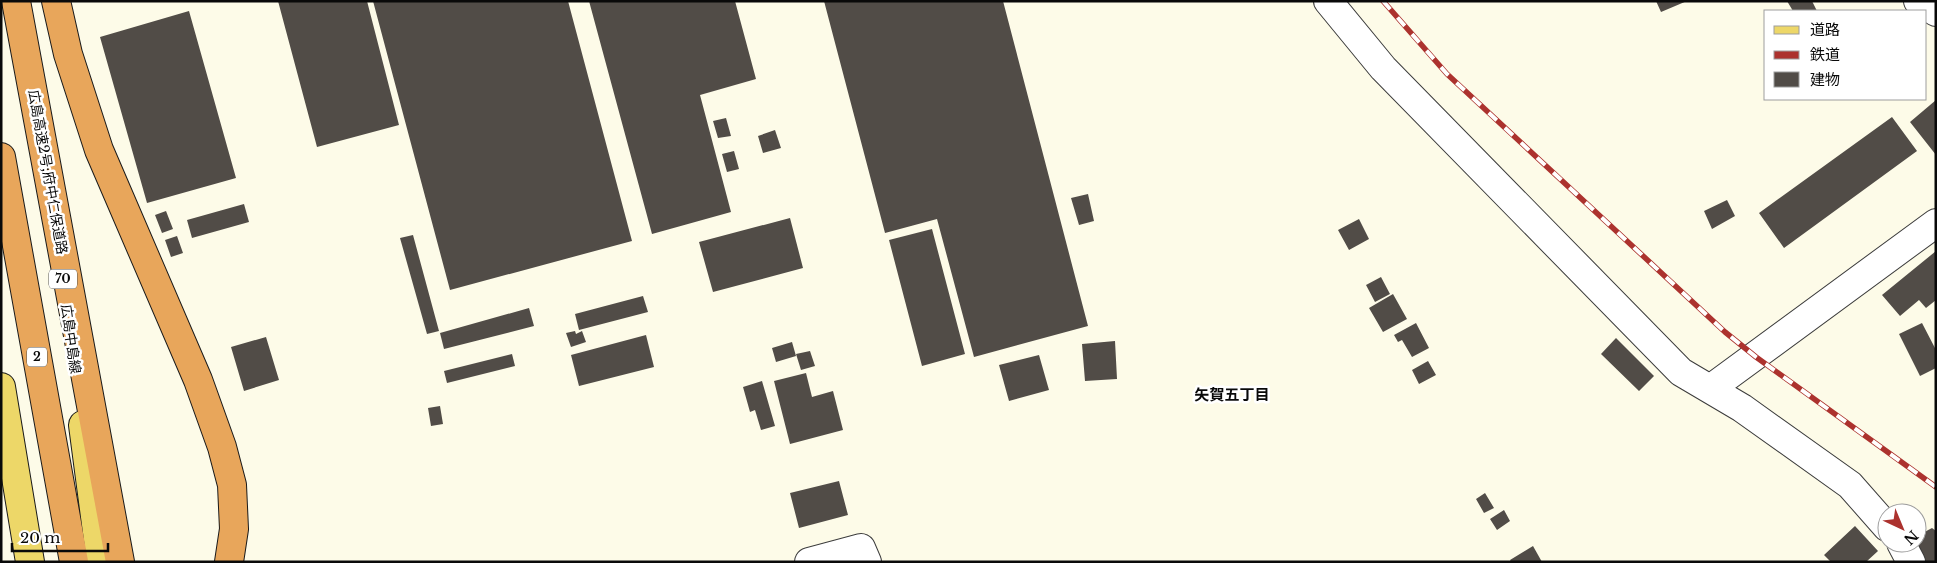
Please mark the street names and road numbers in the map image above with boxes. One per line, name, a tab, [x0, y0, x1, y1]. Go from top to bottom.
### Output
street label: 広島高速2号;府中仁保道路	[25, 88, 71, 256]
road number: 70	[49, 270, 77, 288]
street label: 広島中島線	[57, 303, 85, 375]
road number: 2	[27, 348, 47, 367]

